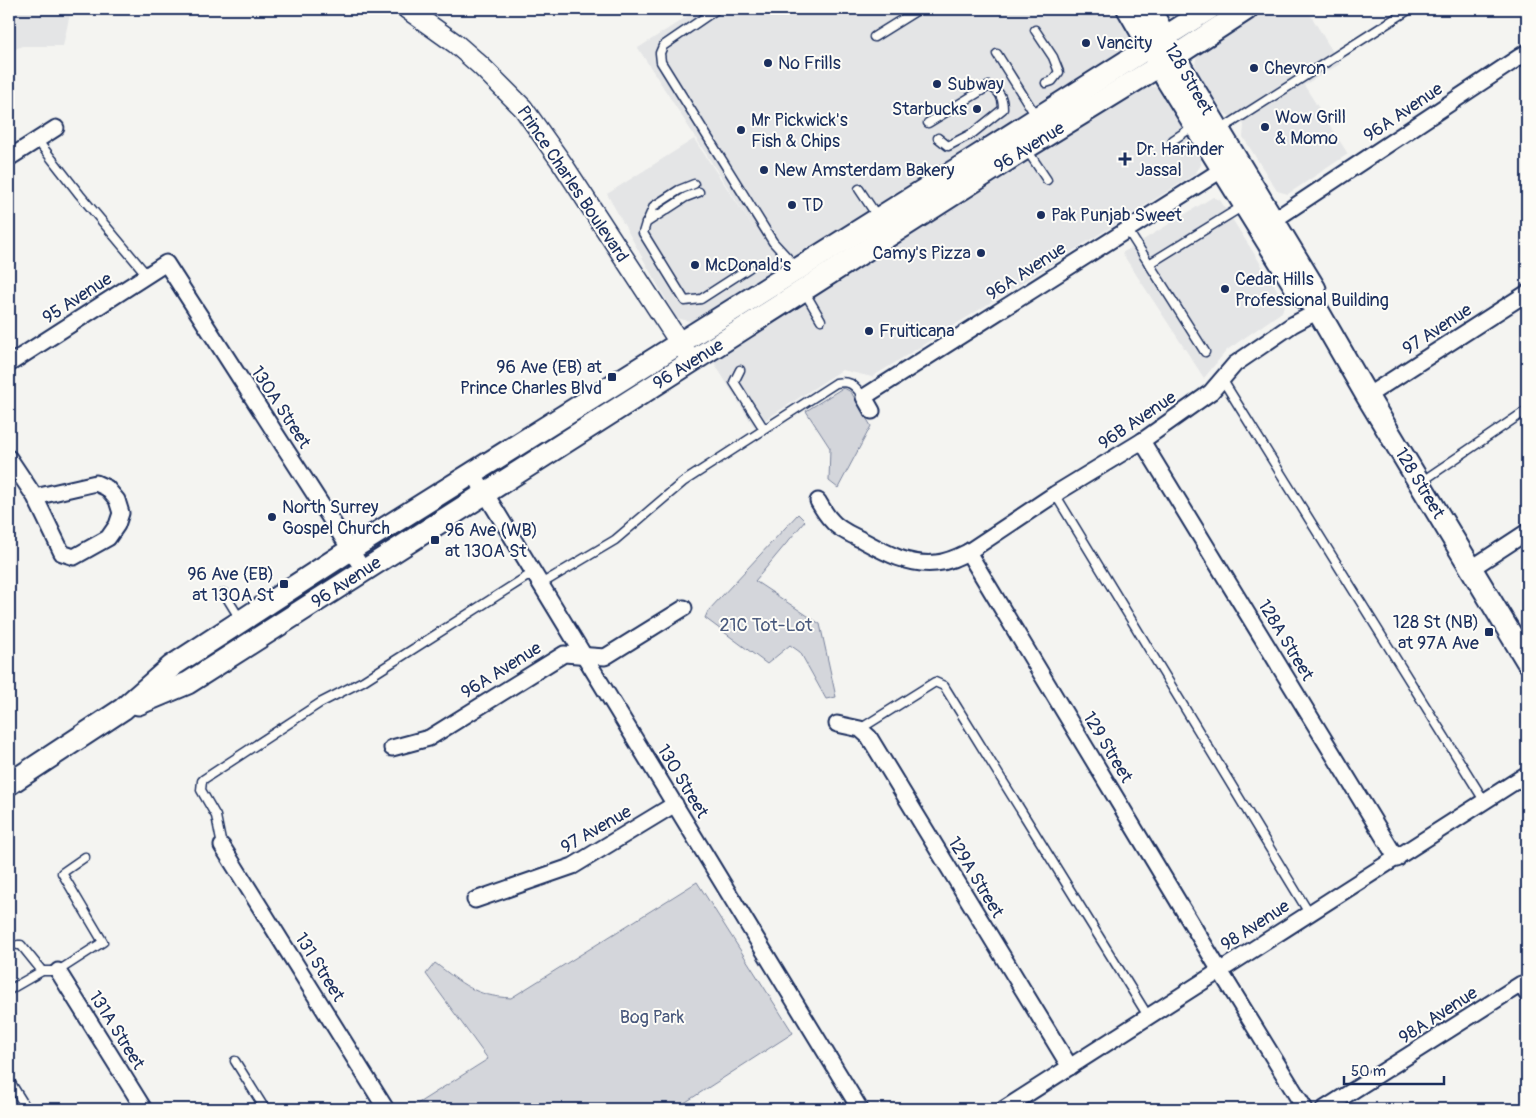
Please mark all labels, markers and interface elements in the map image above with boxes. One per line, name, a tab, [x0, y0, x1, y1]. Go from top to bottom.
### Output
place label: Vancity	[1096, 32, 1152, 55]
marker: Vancity	[1080, 37, 1092, 49]
street label: 128 Street	[1159, 39, 1219, 120]
place label: No Frills	[778, 52, 841, 75]
marker: No Frills	[762, 57, 774, 69]
place label: Chevron	[1264, 57, 1326, 80]
marker: Chevron	[1248, 62, 1260, 74]
place label: Subway	[947, 73, 1004, 96]
street label: 96A Avenue	[1359, 77, 1447, 147]
marker: Subway	[931, 78, 943, 90]
place label: Starbucks	[892, 98, 967, 121]
street label: Prince Charles Boulevard	[512, 102, 634, 267]
marker: Starbucks	[971, 103, 983, 115]
place label: Wow Grill & Momo	[1275, 106, 1346, 150]
place label: Mr Pickwick's Fish & Chips	[751, 109, 848, 153]
street label: 96 Avenue	[990, 117, 1069, 178]
marker: Wow Grill & Momo	[1259, 121, 1271, 133]
marker: Mr Pickwick's Fish & Chips	[735, 124, 747, 136]
place label: Dr. Harinder Jassal	[1136, 138, 1225, 182]
marker: Dr. Harinder Jassal	[1118, 152, 1132, 166]
place label: New Amsterdam Bakery	[774, 159, 955, 182]
marker: New Amsterdam Bakery	[758, 164, 770, 176]
place label: TD	[802, 194, 823, 217]
marker: TD	[786, 199, 798, 211]
place label: Pak Punjab Sweet	[1051, 204, 1183, 227]
marker: Pak Punjab Sweet	[1035, 209, 1047, 221]
street label: 96A Avenue	[982, 237, 1071, 306]
place label: Camy's Pizza	[872, 242, 971, 265]
marker: Camy's Pizza	[975, 247, 987, 259]
place label: McDonald's	[705, 254, 791, 277]
marker: McDonald's	[689, 259, 701, 271]
street label: 95 Avenue	[38, 267, 116, 329]
place label: Cedar Hills Professional Building	[1235, 268, 1389, 312]
marker: Cedar Hills Professional Building	[1219, 283, 1231, 295]
street label: 97 Avenue	[1398, 298, 1476, 360]
place label: Fruiticana	[879, 320, 955, 343]
marker: Fruiticana	[863, 325, 875, 337]
street label: 96 Avenue	[649, 334, 728, 395]
place label: 96 Ave (EB) at Prince Charles Blvd	[460, 356, 603, 400]
street label: 130A Street	[245, 362, 316, 453]
marker: 96 Ave (EB) at Prince Charles Blvd	[606, 371, 618, 383]
street label: 96B Avenue	[1094, 386, 1181, 455]
street label: 128 Street	[1389, 444, 1450, 524]
place label: North Surrey Gospel Church	[282, 496, 390, 540]
marker: North Surrey Gospel Church	[266, 511, 278, 523]
place label: 96 Ave (WB) at 130A St	[445, 519, 538, 563]
marker: 96 Ave (WB) at 130A St	[429, 534, 441, 546]
street label: 96 Avenue	[307, 551, 386, 614]
place label: 96 Ave (EB) at 130A St	[187, 563, 275, 607]
marker: 96 Ave (EB) at 130A St	[278, 578, 290, 590]
street label: 128A Street	[1252, 596, 1319, 686]
place label: 128 St (NB) at 97A Ave	[1393, 611, 1479, 655]
park label: 21C Tot-Lot	[720, 614, 813, 637]
marker: 128 St (NB) at 97A Ave	[1483, 626, 1495, 638]
street label: 96A Avenue	[457, 637, 546, 704]
street label: 129 Street	[1077, 707, 1138, 788]
street label: 130 Street	[652, 740, 714, 823]
street label: 97 Avenue	[557, 800, 636, 859]
street label: 129A Street	[942, 832, 1009, 923]
street label: 98 Avenue	[1216, 895, 1294, 956]
street label: 131 Street	[289, 929, 350, 1007]
street label: 98A Avenue	[1395, 981, 1482, 1049]
street label: 131A Street	[83, 987, 150, 1075]
park label: Bog Park	[620, 1006, 685, 1029]
scale bar	[1344, 1053, 1444, 1085]
text: 50 m	[1351, 1062, 1386, 1081]

